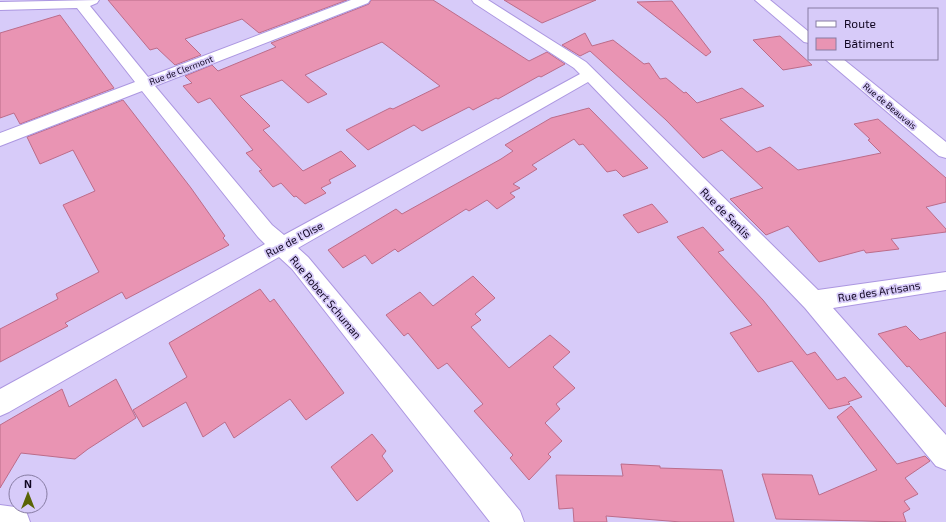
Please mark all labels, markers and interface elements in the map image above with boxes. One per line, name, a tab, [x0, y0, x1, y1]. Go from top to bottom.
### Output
legend	[808, 8, 938, 60]
text: Route	[844, 16, 876, 30]
text: Bâtiment	[844, 36, 895, 50]
street label: Rue de Clermont	[148, 53, 215, 87]
street label: Rue de Beauvais	[861, 80, 919, 132]
street label: Rue de Senlis	[698, 185, 754, 241]
street label: Rue de l'Oise	[263, 218, 325, 260]
street label: Rue Robert Schuman	[288, 253, 364, 341]
street label: Rue des Artisans	[837, 278, 922, 304]
north arrow	[8, 474, 48, 514]
text: N	[24, 477, 32, 490]

